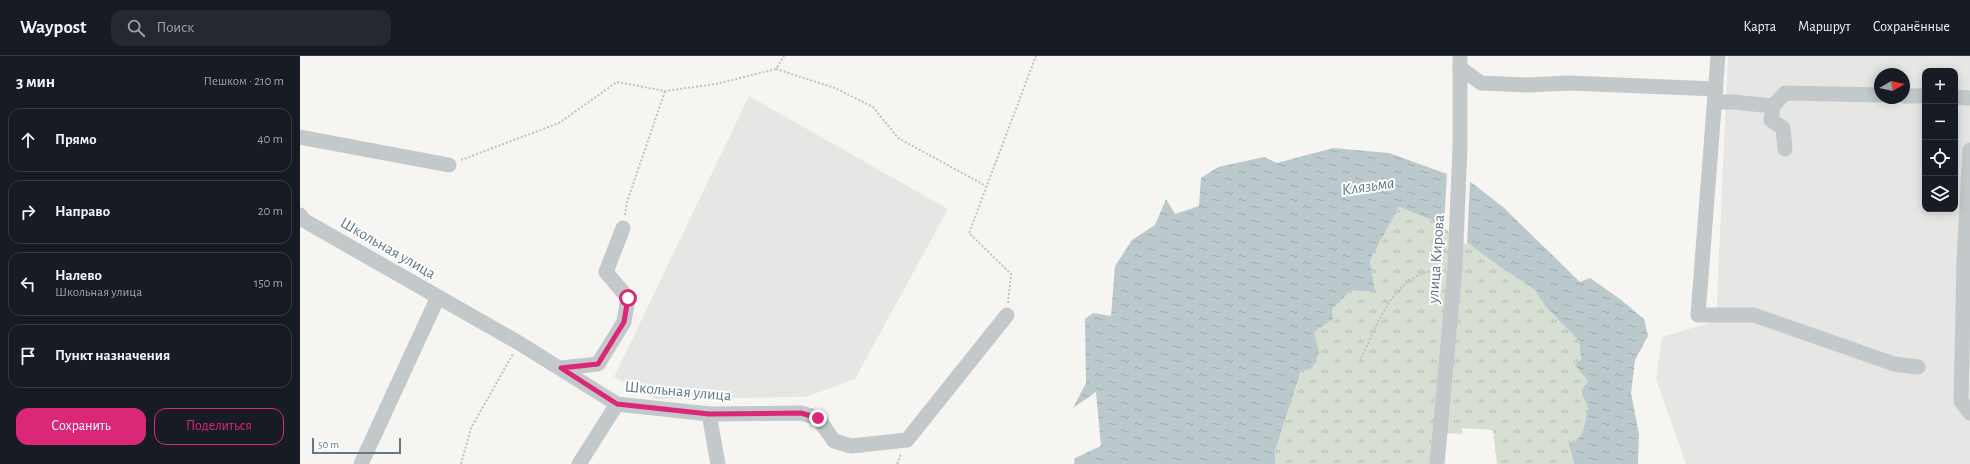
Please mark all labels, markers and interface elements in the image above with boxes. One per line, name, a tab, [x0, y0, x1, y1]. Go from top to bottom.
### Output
search box	[111, 10, 391, 46]
icon: search	[125, 17, 147, 39]
text: Waypost	[20, 18, 87, 37]
text: Поиск	[157, 20, 194, 35]
text: Карта	[1743, 20, 1776, 34]
text: Маршрут	[1798, 20, 1851, 34]
text: Сохранённые	[1873, 20, 1950, 34]
north arrow	[1874, 68, 1910, 104]
map controls	[1922, 68, 1958, 212]
button: +	[1922, 68, 1958, 104]
text: 3 мин	[16, 73, 55, 90]
text: Пешком · 210 m	[204, 75, 284, 88]
button: −	[1922, 104, 1958, 140]
icon: ahead	[17, 129, 39, 151]
text: Прямо	[55, 132, 97, 147]
text: 40 m	[257, 133, 283, 146]
button: locate	[1922, 140, 1958, 176]
water label: Клязьма	[1341, 174, 1395, 198]
button: layers	[1922, 176, 1958, 212]
icon: right	[17, 201, 39, 223]
text: Направо	[55, 204, 110, 219]
text: 20 m	[258, 205, 283, 218]
street label: Школьная улица	[337, 214, 438, 283]
street label: улица Кирова	[1425, 214, 1448, 305]
text: Налево	[55, 268, 102, 283]
icon: left	[17, 273, 39, 295]
text: 150 m	[254, 277, 283, 290]
text: Школьная улица	[55, 286, 142, 299]
route start	[619, 289, 637, 307]
icon: arrive	[17, 345, 39, 367]
text: Пункт назначения	[55, 348, 170, 363]
street label: Школьная улица	[624, 378, 732, 405]
button: Сохранить	[16, 408, 146, 445]
button: Поделиться	[154, 408, 284, 445]
route end	[809, 409, 827, 427]
scale bar	[312, 436, 401, 455]
text: 50 m	[318, 439, 339, 450]

